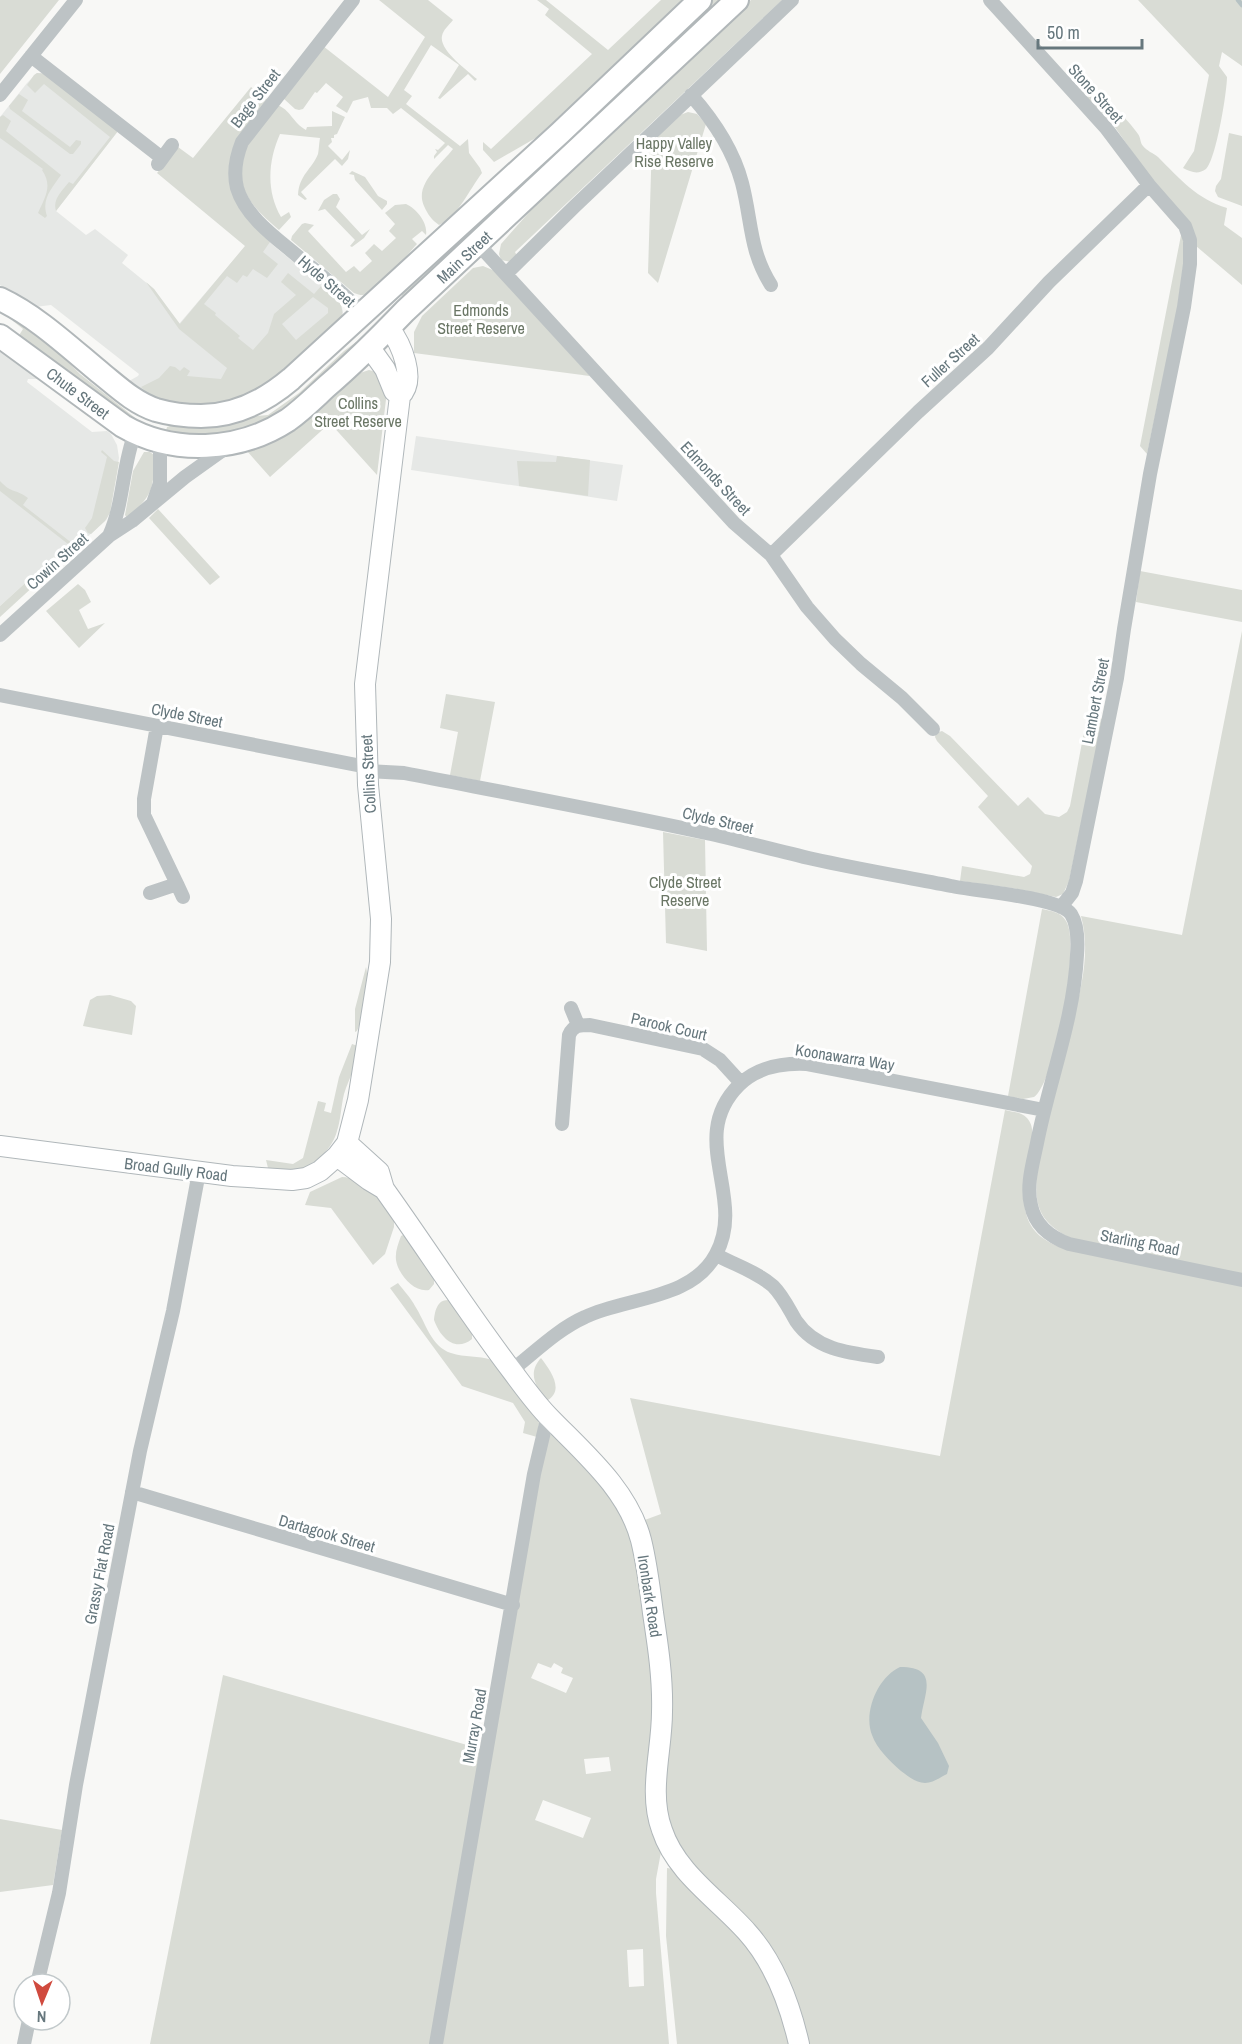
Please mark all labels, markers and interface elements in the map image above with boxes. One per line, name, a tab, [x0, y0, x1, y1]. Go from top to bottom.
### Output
scale bar	[1038, 12, 1142, 50]
text: 50 m	[1047, 20, 1080, 45]
street label: Stone Street	[1063, 59, 1129, 128]
street label: Bage Street	[225, 64, 285, 132]
park label: Happy Valley Rise Reserve	[634, 132, 714, 172]
street label: Main Street	[432, 226, 497, 288]
street label: Hyde Street	[294, 250, 361, 312]
park label: Edmonds Street Reserve	[437, 299, 525, 339]
street label: Fuller Street	[916, 328, 984, 392]
street label: Chute Street	[42, 362, 114, 424]
park label: Collins Street Reserve	[314, 392, 402, 432]
street label: Edmonds Street	[676, 436, 756, 520]
street label: Cowin Street	[21, 527, 93, 595]
street label: Lambert Street	[1076, 656, 1114, 746]
street label: Clyde Street	[149, 697, 225, 733]
street label: Collins Street	[355, 734, 381, 814]
street label: Clyde Street	[680, 801, 756, 839]
park label: Clyde Street Reserve	[649, 871, 721, 911]
street label: Parook Court	[629, 1007, 709, 1045]
street label: Koonawarra Way	[794, 1038, 897, 1076]
street label: Broad Gully Road	[123, 1152, 229, 1186]
street label: Starling Road	[1099, 1224, 1181, 1260]
street label: Dartagook Street	[276, 1509, 378, 1557]
street label: Grassy Flat Road	[78, 1522, 120, 1626]
street label: Ironbark Road	[633, 1553, 667, 1639]
street label: Murray Road	[457, 1687, 491, 1765]
north arrow	[12, 1972, 72, 2032]
text: N	[36, 2006, 47, 2028]

